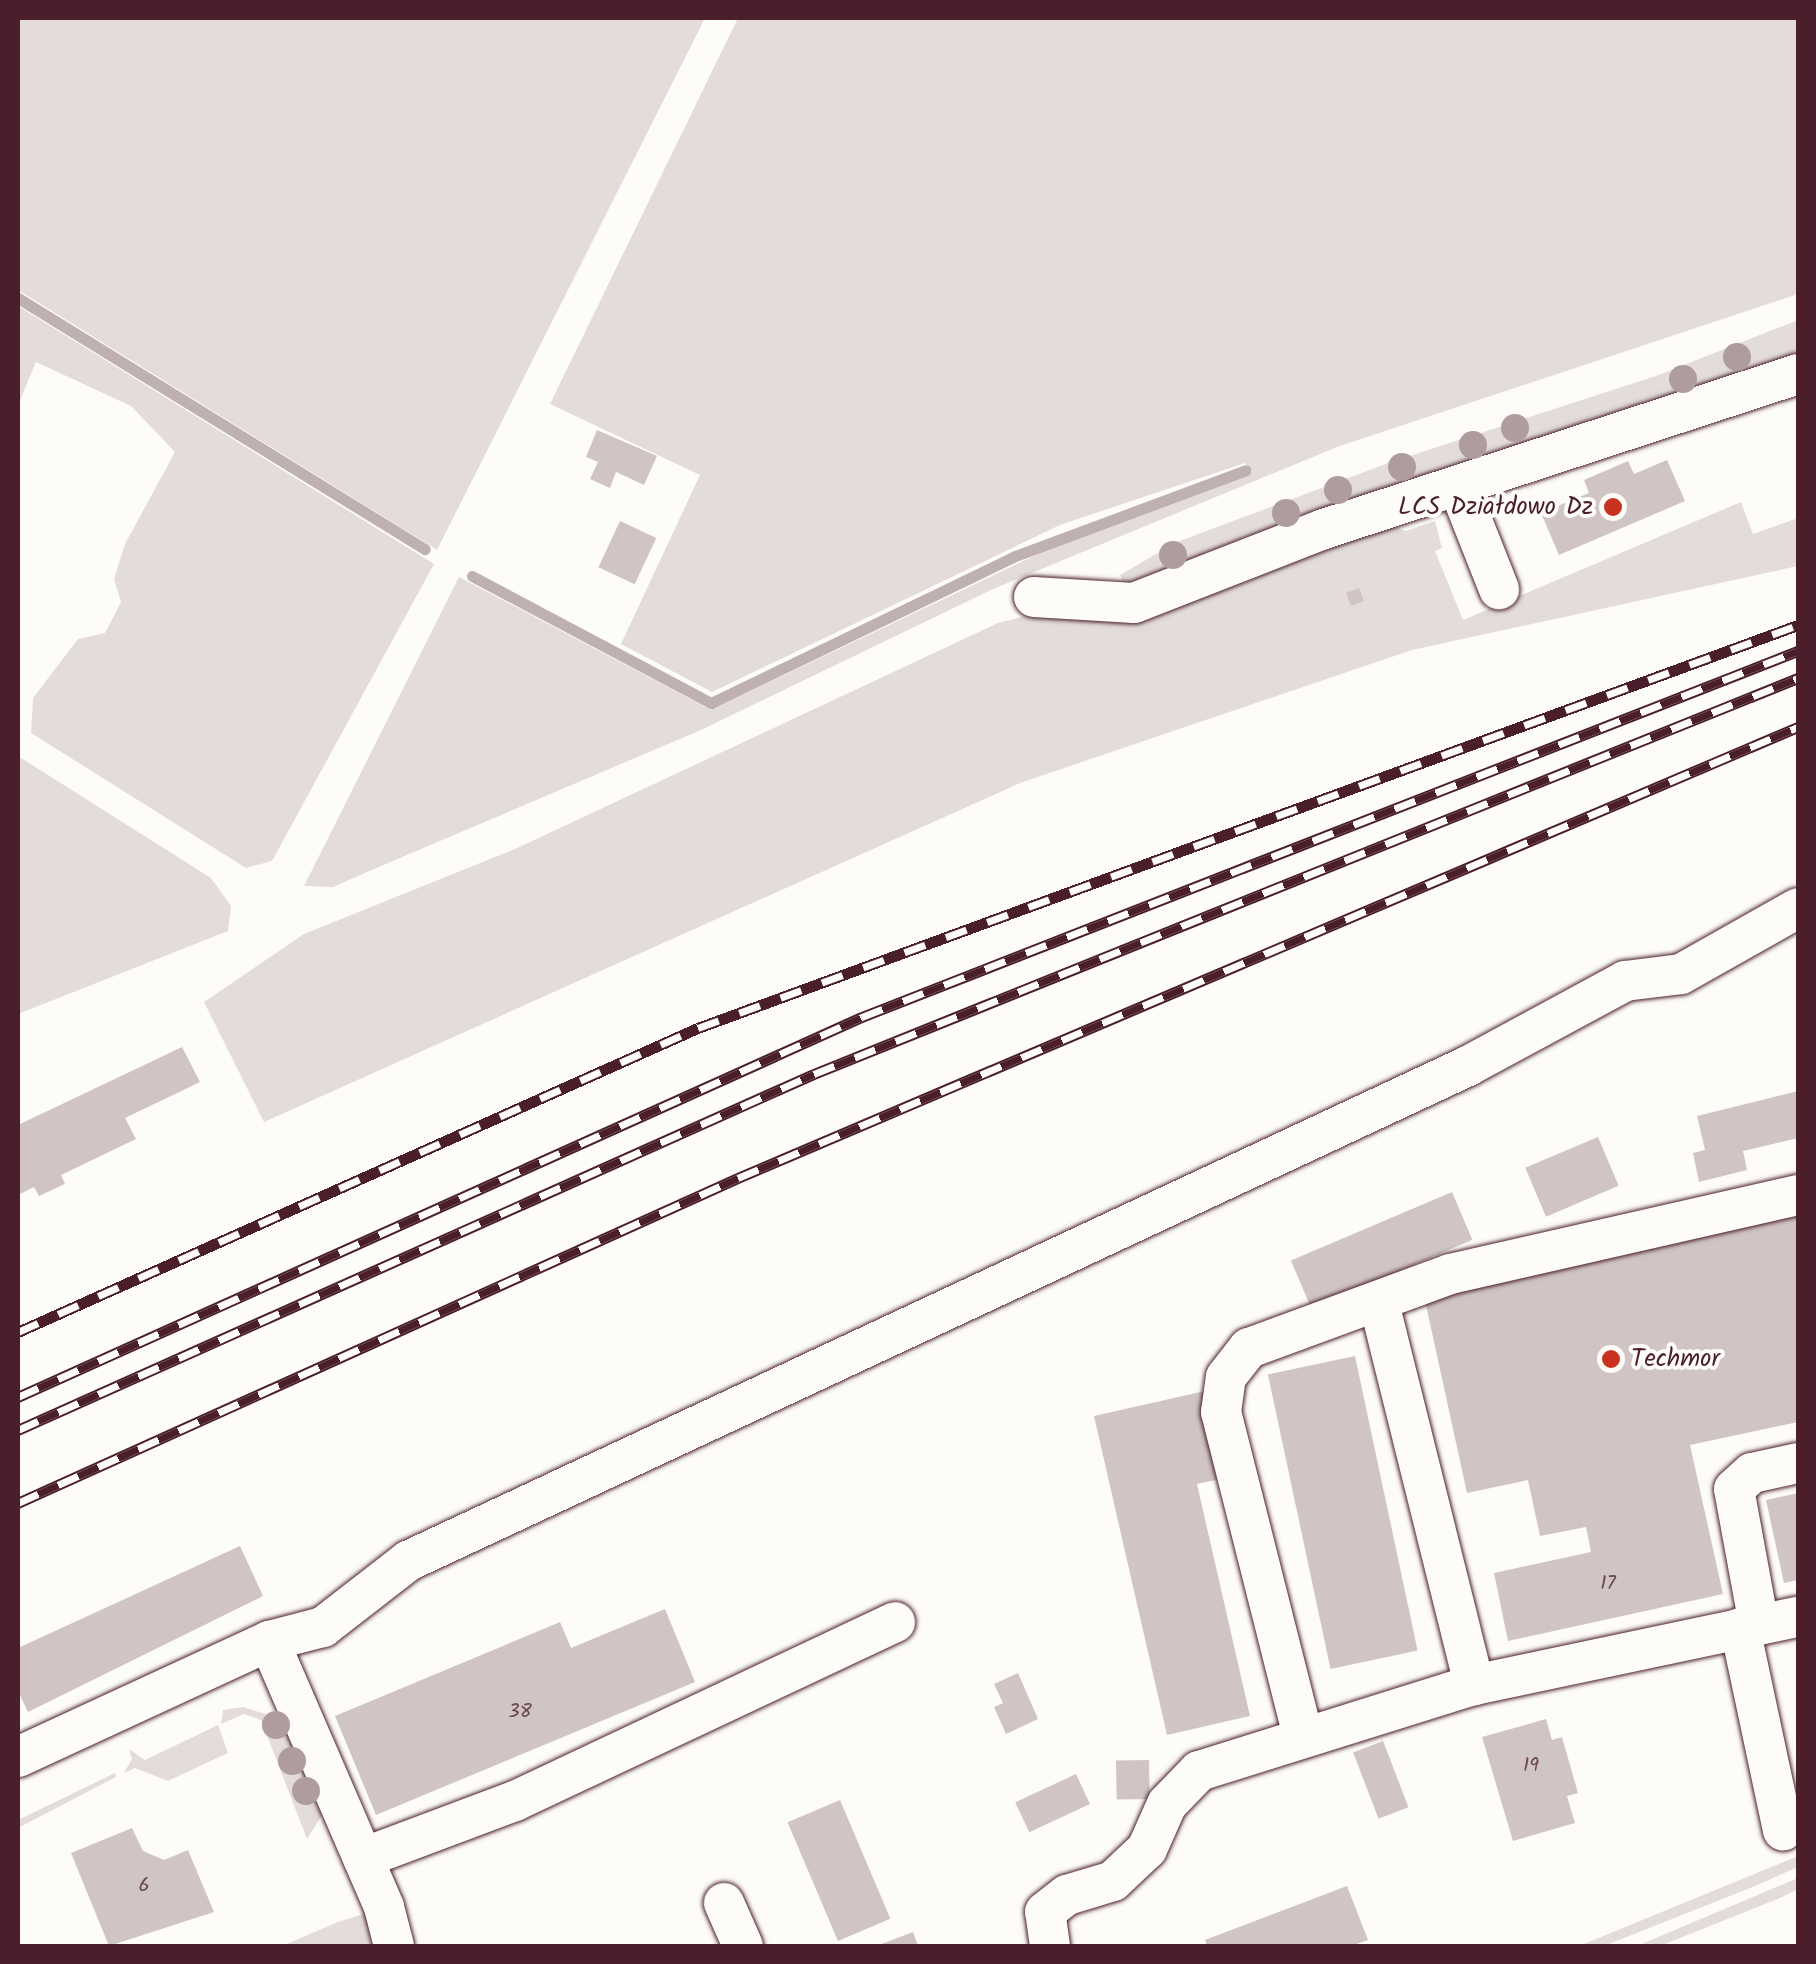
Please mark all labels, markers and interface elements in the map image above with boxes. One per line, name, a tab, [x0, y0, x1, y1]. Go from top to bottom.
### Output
place label: LCS Działdowo Dz	[1398, 492, 1593, 522]
marker: LCS Działdowo Dz	[1602, 496, 1624, 518]
place label: Techmor	[1631, 1344, 1720, 1374]
marker: Techmor	[1600, 1348, 1622, 1370]
house number: 17	[1600, 1572, 1616, 1596]
house number: 38	[508, 1700, 532, 1724]
house number: 19	[1523, 1754, 1539, 1778]
house number: 6	[138, 1874, 150, 1898]

